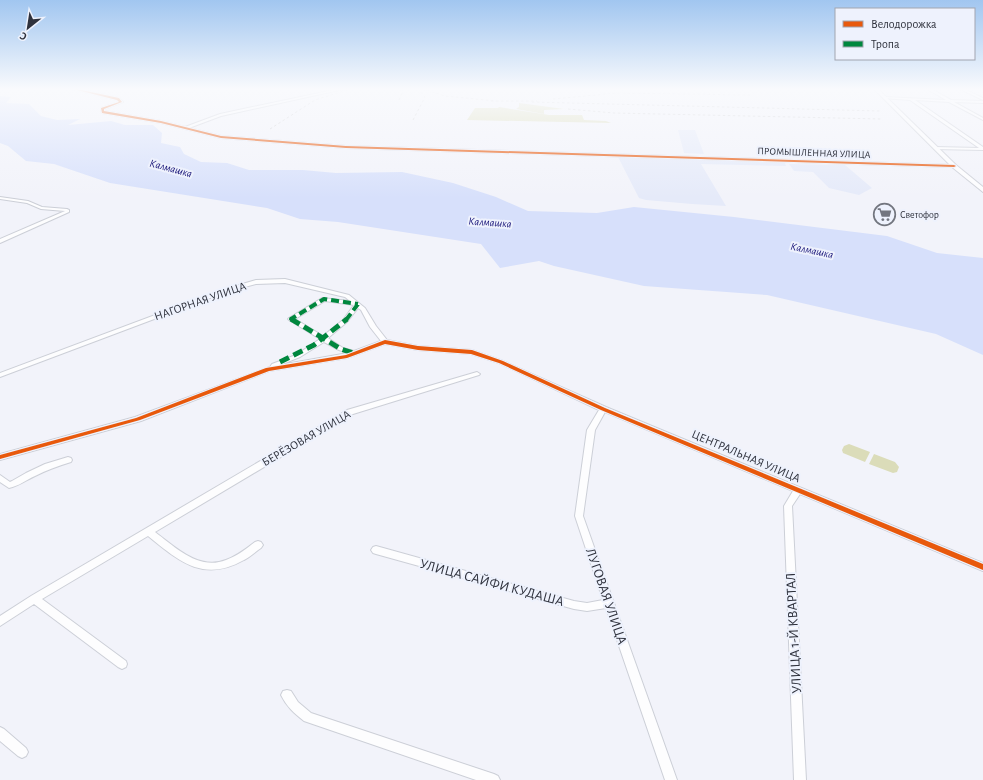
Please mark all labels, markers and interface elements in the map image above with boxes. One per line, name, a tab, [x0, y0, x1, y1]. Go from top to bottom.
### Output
north arrow	[8, 8, 48, 48]
legend	[835, 8, 975, 60]
text: Велодорожка	[871, 18, 937, 30]
text: С	[18, 30, 29, 43]
text: Тропа	[871, 38, 900, 50]
street label: ПРОМЫШЛЕННАЯ УЛИЦА	[757, 146, 871, 160]
water label: Калмашка	[149, 158, 193, 179]
supermarket icon: Светофор	[872, 201, 898, 227]
place label: Светофор	[900, 210, 939, 220]
water label: Калмашка	[468, 216, 512, 230]
water label: Калмашка	[790, 241, 834, 260]
street label: НАГОРНАЯ УЛИЦА	[152, 280, 248, 322]
street label: БЕРЁЗОВАЯ УЛИЦА	[259, 407, 352, 468]
street label: ЦЕНТРАЛЬНАЯ УЛИЦА	[690, 428, 802, 484]
street label: ЛУГОВАЯ УЛИЦА	[583, 546, 629, 646]
street label: УЛИЦА САЙФИ КУДАША	[418, 556, 566, 609]
street label: УЛИЦА 1-Й КВАРТАЛ	[783, 572, 804, 694]

